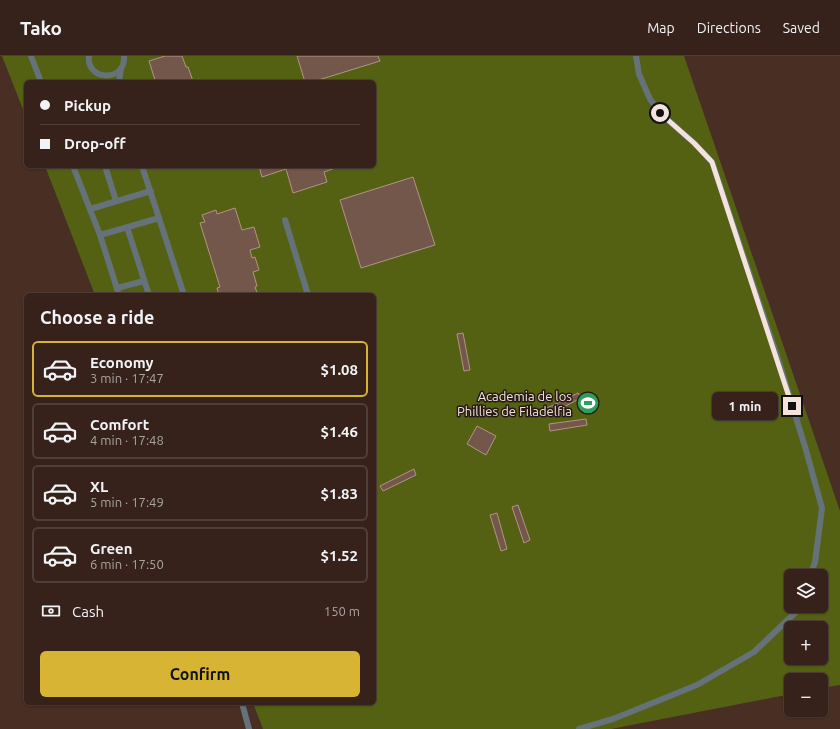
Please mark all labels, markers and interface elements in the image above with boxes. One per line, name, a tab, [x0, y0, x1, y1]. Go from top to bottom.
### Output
text: Tako	[20, 17, 62, 39]
text: Map	[647, 20, 675, 36]
text: Directions	[697, 20, 761, 36]
text: Saved	[783, 20, 820, 36]
text: Pickup	[64, 97, 111, 114]
route start	[651, 104, 669, 122]
text: Drop-off	[64, 135, 126, 152]
text: Choose a ride	[40, 307, 154, 327]
icon: car	[42, 351, 78, 387]
text: Economy	[90, 354, 154, 371]
text: $1.08	[320, 361, 358, 378]
text: 3 min · 17:47	[90, 371, 164, 385]
place label: Academia de los Phillies de Filadelfia	[457, 389, 572, 418]
sports icon: Academia de los Phillies de Filadelfia	[575, 390, 601, 416]
callout: 1 min	[712, 392, 778, 420]
route end	[783, 397, 801, 415]
text: 1 min	[729, 399, 761, 413]
icon: car	[42, 413, 78, 449]
text: Comfort	[90, 416, 149, 433]
text: $1.46	[320, 423, 358, 440]
text: 4 min · 17:48	[90, 433, 164, 447]
icon: car	[42, 475, 78, 511]
text: XL	[90, 478, 108, 495]
text: $1.83	[320, 485, 358, 502]
text: 5 min · 17:49	[90, 495, 164, 509]
icon: car	[42, 537, 78, 573]
text: Green	[90, 540, 132, 557]
text: $1.52	[320, 547, 358, 564]
text: 6 min · 17:50	[90, 557, 164, 571]
map controls	[784, 569, 828, 717]
button: layers	[784, 569, 828, 613]
icon: cash	[40, 600, 62, 622]
text: Cash	[72, 603, 104, 620]
text: 150 m	[324, 604, 360, 618]
button: +	[784, 621, 828, 665]
button: Confirm	[40, 651, 360, 697]
button: −	[784, 673, 828, 717]

